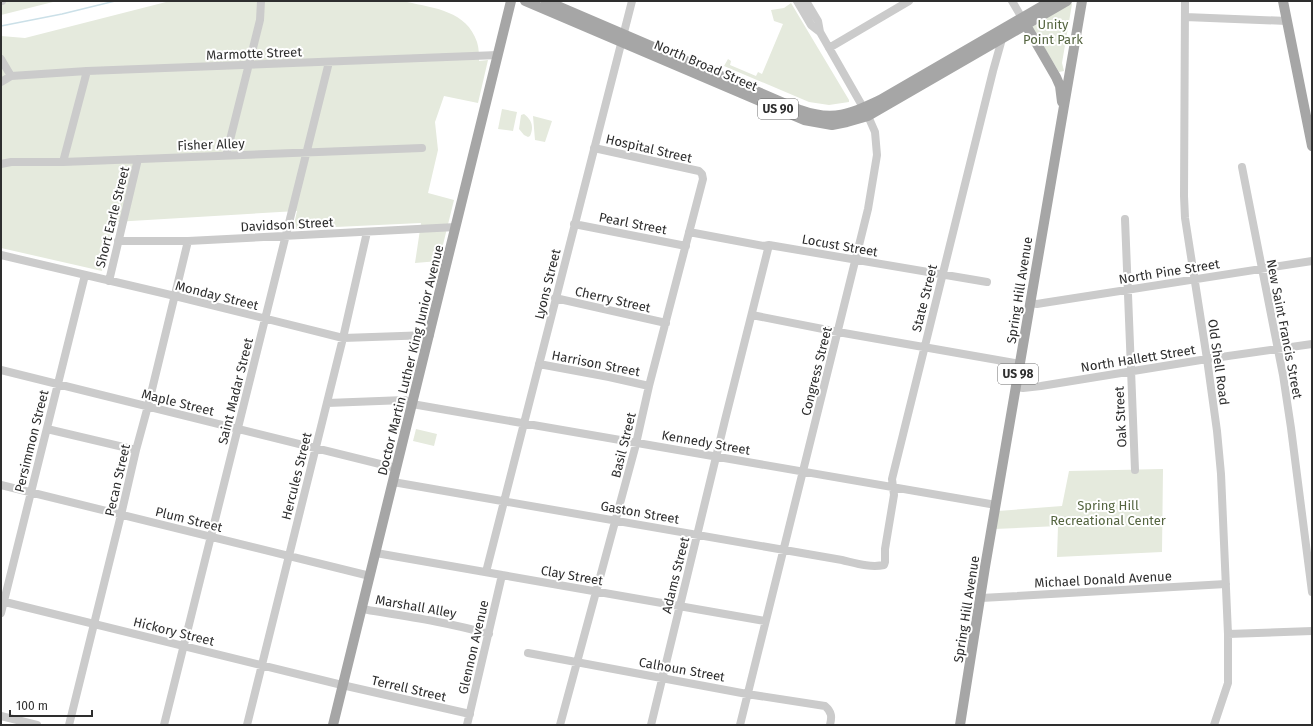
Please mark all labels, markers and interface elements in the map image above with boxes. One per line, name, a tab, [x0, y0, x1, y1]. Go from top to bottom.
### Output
park label: Unity Point Park	[1023, 17, 1083, 47]
street label: North Broad Street	[652, 37, 760, 94]
street label: Marmotte Street	[206, 44, 303, 63]
road number: US 90	[758, 99, 798, 119]
street label: Hospital Street	[604, 131, 694, 166]
street label: Fisher Alley	[177, 136, 245, 153]
street label: Short Earle Street	[93, 165, 132, 269]
street label: Pearl Street	[598, 210, 668, 237]
street label: Davidson Street	[240, 215, 334, 234]
street label: Locust Street	[801, 231, 879, 260]
street label: Spring Hill Avenue	[1004, 236, 1035, 345]
street label: Doctor Martin Luther King Junior Avenue	[375, 243, 446, 477]
street label: Lyons Street	[532, 247, 564, 321]
street label: North Pine Street	[1118, 256, 1221, 287]
street label: New Saint Francis Street	[1264, 258, 1305, 401]
street label: State Street	[909, 263, 940, 333]
street label: Monday Street	[174, 278, 260, 313]
street label: Cherry Street	[574, 284, 652, 316]
street label: Old Shell Road	[1205, 318, 1232, 406]
street label: Congress Street	[798, 325, 835, 417]
street label: Saint Madar Street	[215, 336, 256, 446]
street label: North Hallett Street	[1080, 342, 1197, 375]
street label: Harrison Street	[550, 348, 642, 379]
road number: US 98	[998, 364, 1038, 384]
street label: Maple Street	[140, 386, 216, 419]
street label: Oak Street	[1111, 386, 1130, 448]
street label: Persimmon Street	[12, 388, 52, 494]
street label: Basil Street	[608, 410, 639, 479]
street label: Kennedy Street	[660, 427, 752, 458]
street label: Hercules Street	[278, 430, 315, 522]
street label: Pecan Street	[102, 442, 133, 518]
street label: Gaston Street	[599, 498, 681, 527]
park label: Spring Hill Recreational Center	[1050, 498, 1166, 528]
street label: Plum Street	[154, 504, 224, 535]
street label: Adams Street	[659, 535, 692, 615]
street label: Spring Hill Avenue	[951, 555, 982, 664]
street label: Clay Street	[540, 563, 604, 588]
street label: Michael Donald Avenue	[1034, 568, 1172, 591]
street label: Marshall Alley	[374, 592, 458, 621]
street label: Glennon Avenue	[455, 599, 492, 696]
street label: Hickory Street	[132, 614, 216, 649]
street label: Calhoun Street	[638, 655, 726, 684]
street label: Terrell Street	[370, 673, 448, 704]
scale bar	[10, 692, 92, 718]
text: 100 m	[16, 699, 48, 713]

